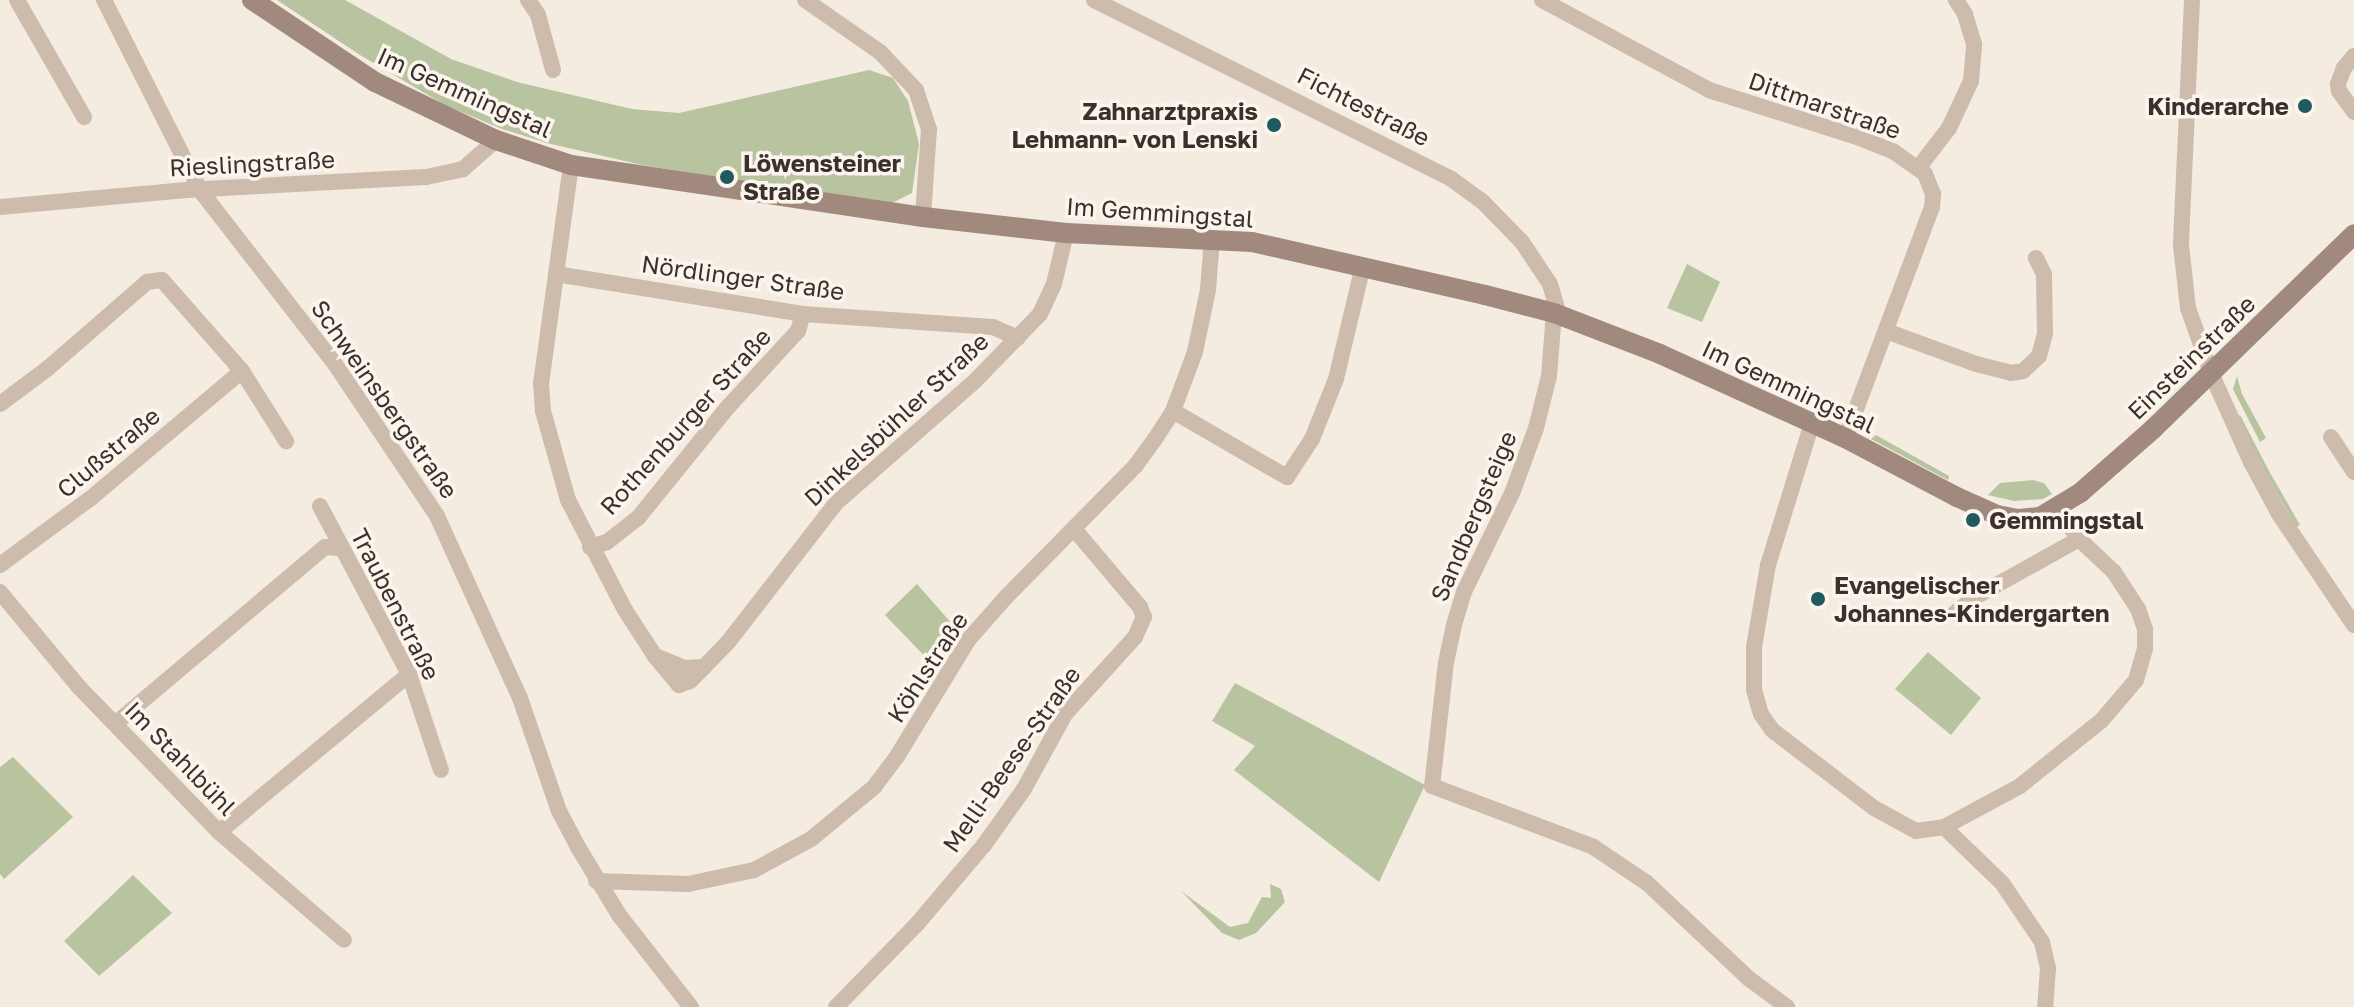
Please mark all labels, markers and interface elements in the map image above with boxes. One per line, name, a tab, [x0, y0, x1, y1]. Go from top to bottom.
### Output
street label: Im Gemmingstal	[373, 41, 557, 143]
street label: Fichtestraße	[1293, 60, 1435, 152]
street label: Dittmarstraße	[1745, 65, 1905, 145]
place label: Kinderarche	[2147, 92, 2289, 120]
place label: Zahnarztpraxis Lehmann- von Lenski	[1011, 97, 1258, 153]
marker: Kinderarche	[2296, 97, 2314, 115]
marker: Zahnarztpraxis Lehmann- von Lenski	[1265, 116, 1283, 134]
street label: Rieslingstraße	[168, 144, 336, 182]
place label: Löwensteiner Straße	[743, 149, 901, 205]
marker: Löwensteiner Straße	[718, 168, 736, 186]
street label: Im Gemmingstal	[1065, 191, 1255, 233]
street label: Nördlinger Straße	[640, 249, 846, 305]
street label: Einsteinstraße	[2121, 289, 2261, 425]
street label: Schweinsbergstraße	[306, 294, 464, 504]
street label: Rothenburger Straße	[594, 322, 776, 520]
street label: Dinkelsbühler Straße	[798, 326, 994, 512]
street label: Im Gemmingstal	[1698, 333, 1880, 439]
street label: Clußstraße	[51, 401, 165, 503]
street label: Sandbergsteige	[1424, 426, 1522, 606]
place label: Gemmingstal	[1989, 506, 2144, 534]
marker: Gemmingstal	[1964, 511, 1982, 529]
street label: Traubenstraße	[345, 523, 447, 685]
place label: Evangelischer Johannes-Kindergarten	[1834, 571, 2109, 627]
marker: Evangelischer Johannes-Kindergarten	[1809, 590, 1827, 608]
street label: Köhlstraße	[881, 606, 973, 728]
street label: Melli-Beese-Straße	[936, 661, 1086, 857]
street label: Im Stahlbühl	[120, 695, 242, 821]

